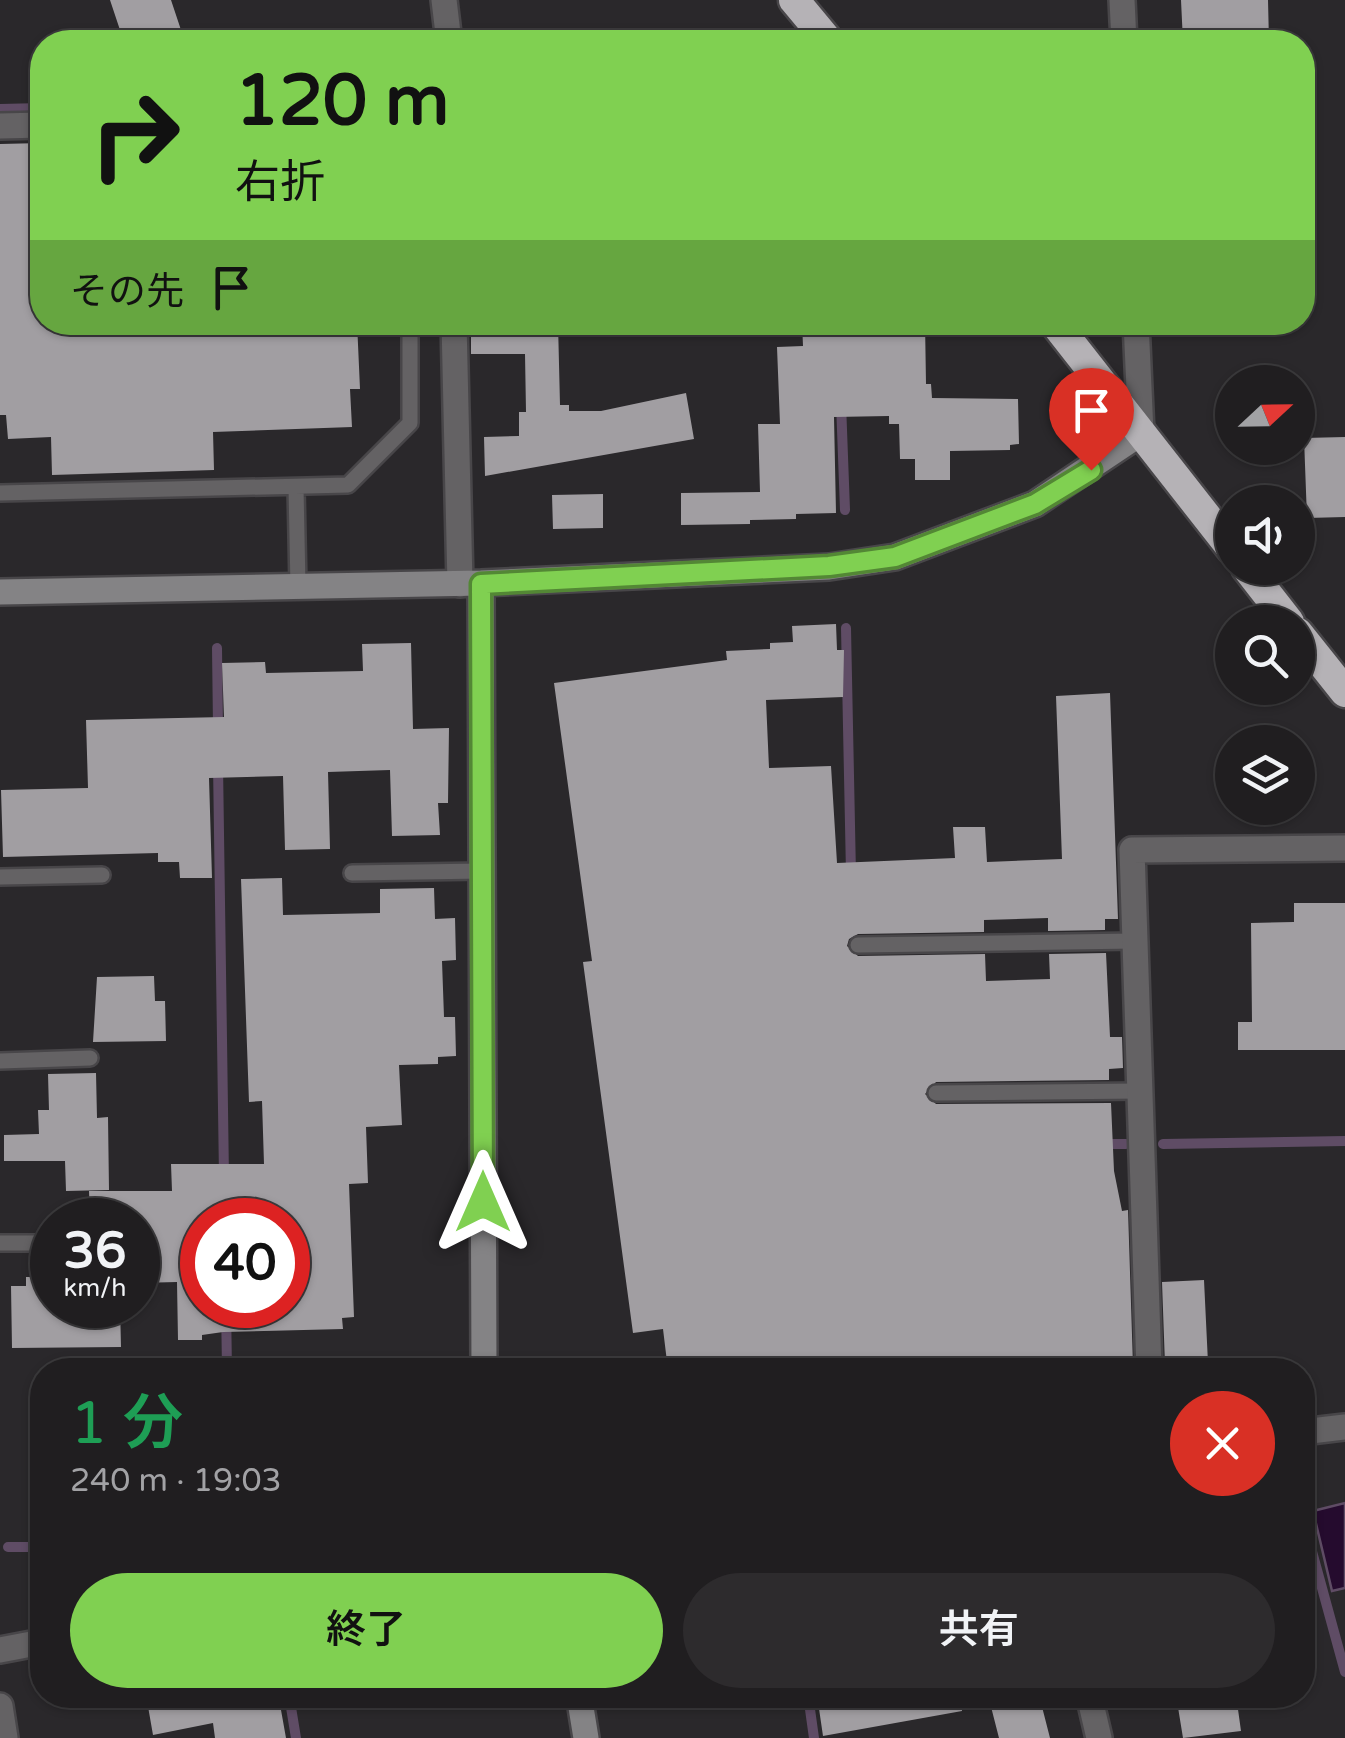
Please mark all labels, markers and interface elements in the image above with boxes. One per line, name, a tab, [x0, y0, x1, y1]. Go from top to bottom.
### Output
text: 120 m	[235, 60, 449, 144]
icon: right	[70, 70, 200, 200]
text: 右折	[235, 156, 325, 210]
icon: arrive	[204, 260, 259, 315]
text: その先	[70, 269, 184, 315]
north arrow	[1215, 365, 1315, 465]
map controls	[1215, 365, 1315, 825]
pin	[1049, 368, 1134, 471]
icon: arrive	[1064, 383, 1119, 438]
button: sound	[1215, 485, 1315, 585]
button: search	[1215, 605, 1315, 705]
button: layers	[1215, 725, 1315, 825]
position arrow	[431, 1150, 535, 1254]
speed limit sign: 40	[180, 1198, 310, 1328]
text: 36	[64, 1221, 126, 1281]
text: km/h	[64, 1273, 126, 1303]
text: 1 分	[70, 1388, 183, 1460]
button: close	[1170, 1391, 1275, 1496]
text: 240 m · 19:03	[70, 1462, 282, 1500]
button: 終了	[70, 1573, 663, 1688]
button: 共有	[683, 1573, 1275, 1688]

